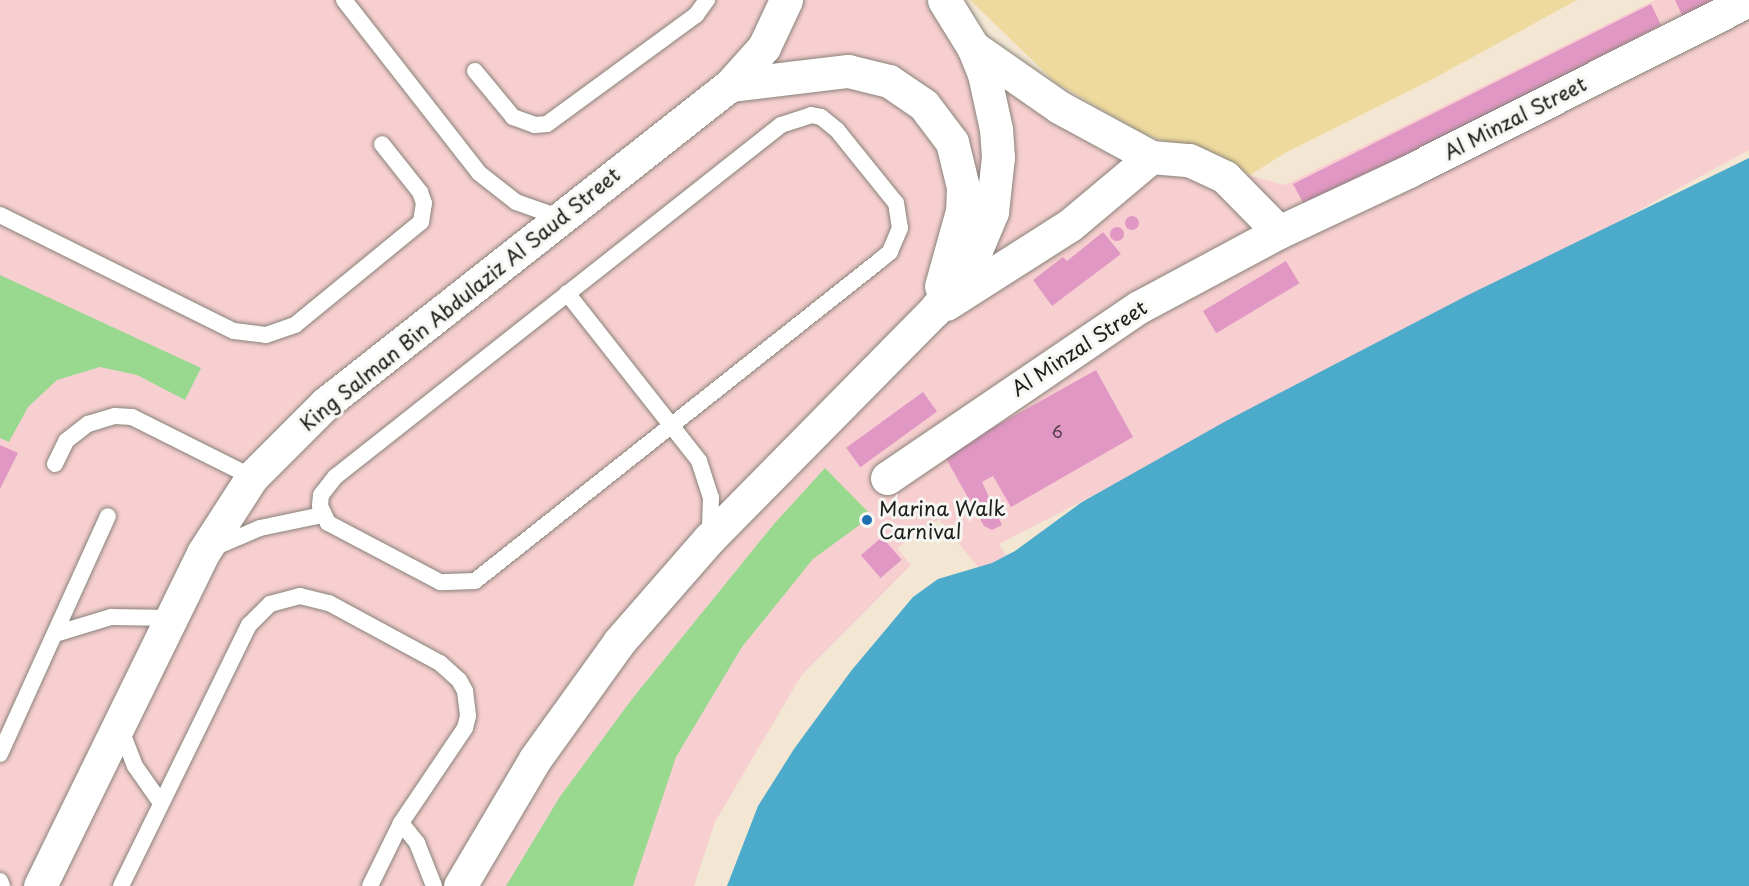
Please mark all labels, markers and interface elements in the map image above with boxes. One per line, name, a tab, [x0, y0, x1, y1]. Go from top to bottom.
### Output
street label: Al Minzal Street	[1439, 71, 1591, 165]
street label: King Salman Bin Abdulaziz Al Saud Street	[295, 162, 625, 436]
street label: Al Minzal Street	[1006, 295, 1152, 401]
house number: 6	[1051, 421, 1063, 441]
place label: Marina Walk Carnival	[879, 496, 1005, 543]
marker: Marina Walk Carnival	[860, 513, 874, 527]

